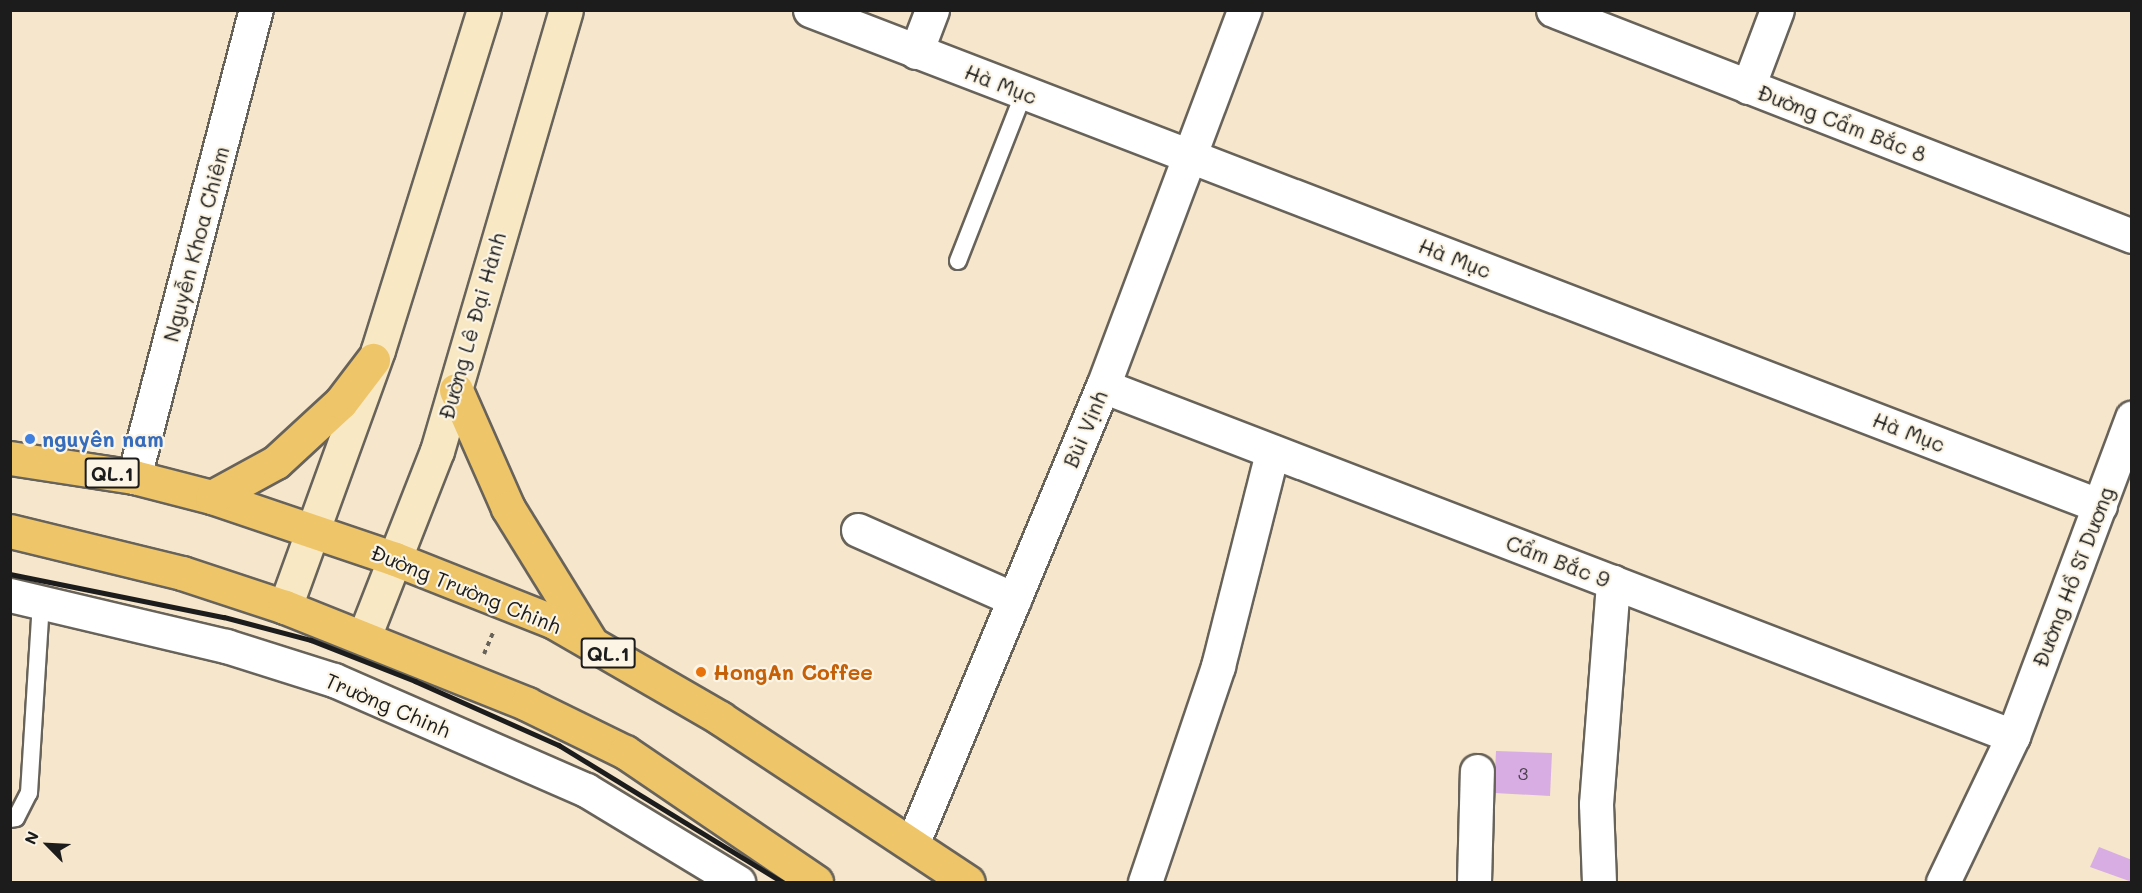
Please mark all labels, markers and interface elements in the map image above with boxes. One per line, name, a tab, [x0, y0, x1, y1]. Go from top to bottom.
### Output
street label: Hà Mục	[961, 59, 1041, 109]
street label: Đường Cẩm Bắc 8	[1754, 79, 1930, 167]
street label: Nguyễn Khoa Chiêm	[158, 144, 234, 344]
street label: Đường Lê Đại Hành	[433, 230, 511, 422]
street label: Hà Mục	[1415, 233, 1495, 283]
street label: Bùi Vịnh	[1058, 387, 1112, 471]
street label: Hà Mục	[1869, 407, 1949, 457]
place label: nguyên nam	[42, 426, 164, 452]
marker: nguyên nam	[23, 432, 37, 446]
road number: QL.1	[84, 456, 140, 490]
street label: Đường Hồ Sĩ Dương	[2027, 483, 2119, 671]
street label: Cẩm Bắc 9	[1503, 530, 1613, 592]
street label: Đường Trường Chinh	[367, 539, 565, 639]
road number: QL.1	[580, 636, 636, 670]
place label: HongAn Coffee	[713, 659, 873, 685]
marker: HongAn Coffee	[694, 665, 708, 679]
street label: Trường Chinh	[322, 667, 454, 743]
house number: 3	[1518, 762, 1528, 784]
north arrow	[18, 815, 78, 875]
text: N	[19, 828, 43, 847]

